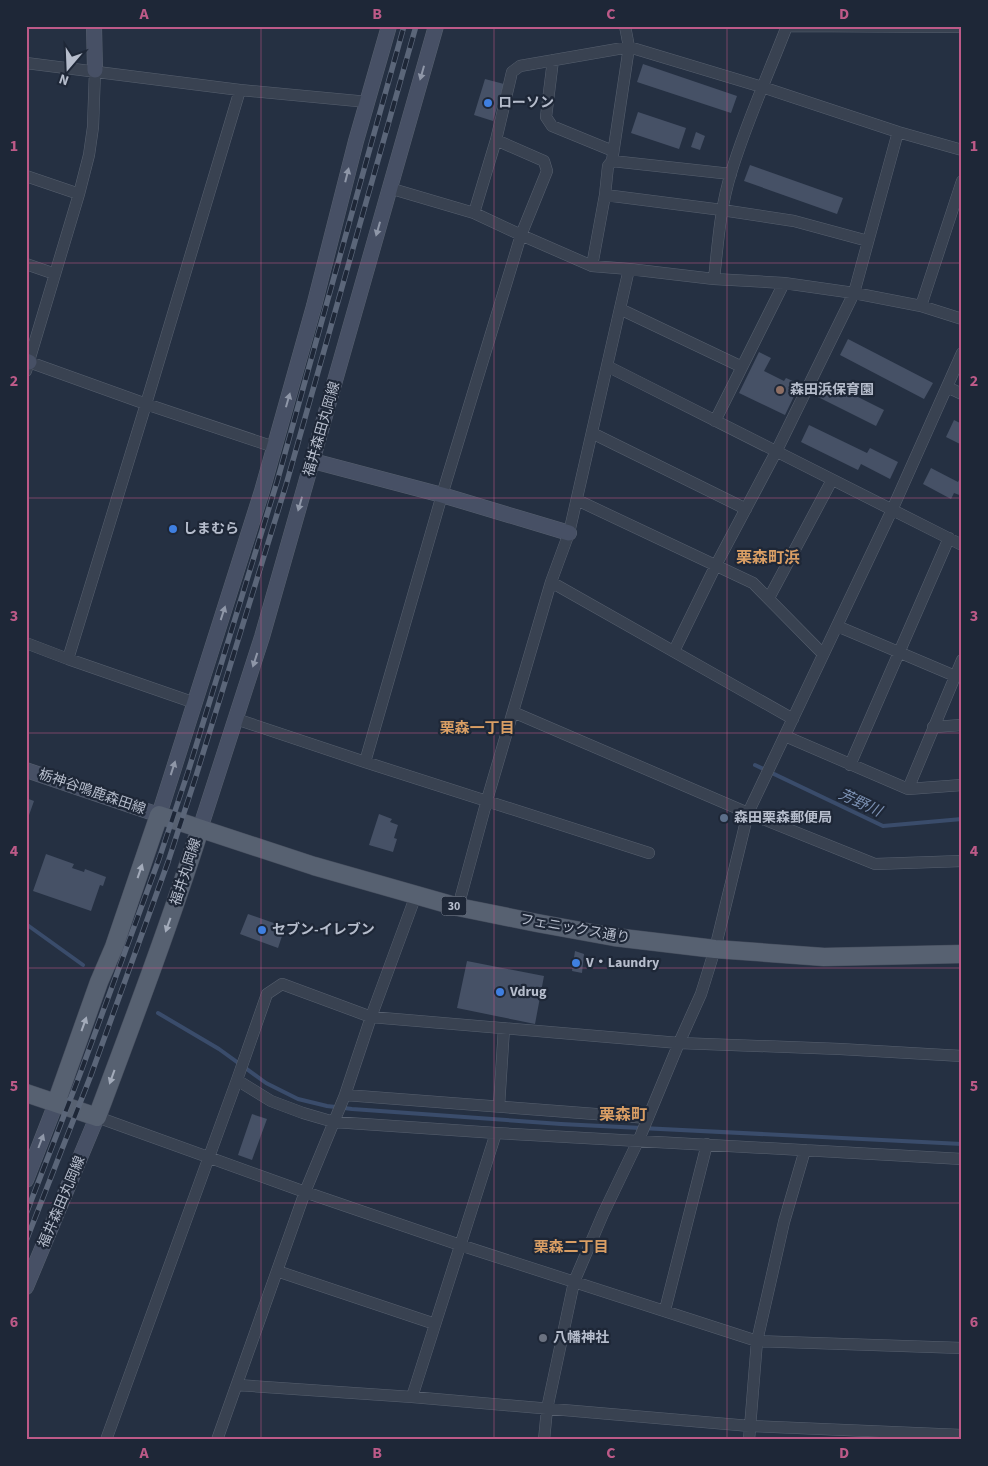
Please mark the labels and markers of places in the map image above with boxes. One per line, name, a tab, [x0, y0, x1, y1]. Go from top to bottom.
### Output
place label: ローソン	[498, 93, 554, 113]
marker: ローソン	[482, 97, 494, 109]
place label: 森田浜保育園	[790, 380, 874, 400]
marker: 森田浜保育園	[774, 384, 786, 396]
place label: しまむら	[183, 519, 239, 539]
marker: しまむら	[167, 523, 179, 535]
place label: 森田栗森郵便局	[734, 808, 832, 828]
marker: 森田栗森郵便局	[718, 812, 730, 824]
place label: セブン-イレブン	[272, 920, 375, 940]
marker: セブン-イレブン	[256, 924, 268, 936]
place label: V・Laundry	[585, 953, 660, 973]
marker: V・Laundry	[570, 957, 582, 969]
place label: Vdrug	[509, 982, 547, 1002]
marker: Vdrug	[494, 986, 506, 998]
place label: 八幡神社	[553, 1328, 609, 1348]
marker: 八幡神社	[537, 1332, 549, 1344]

